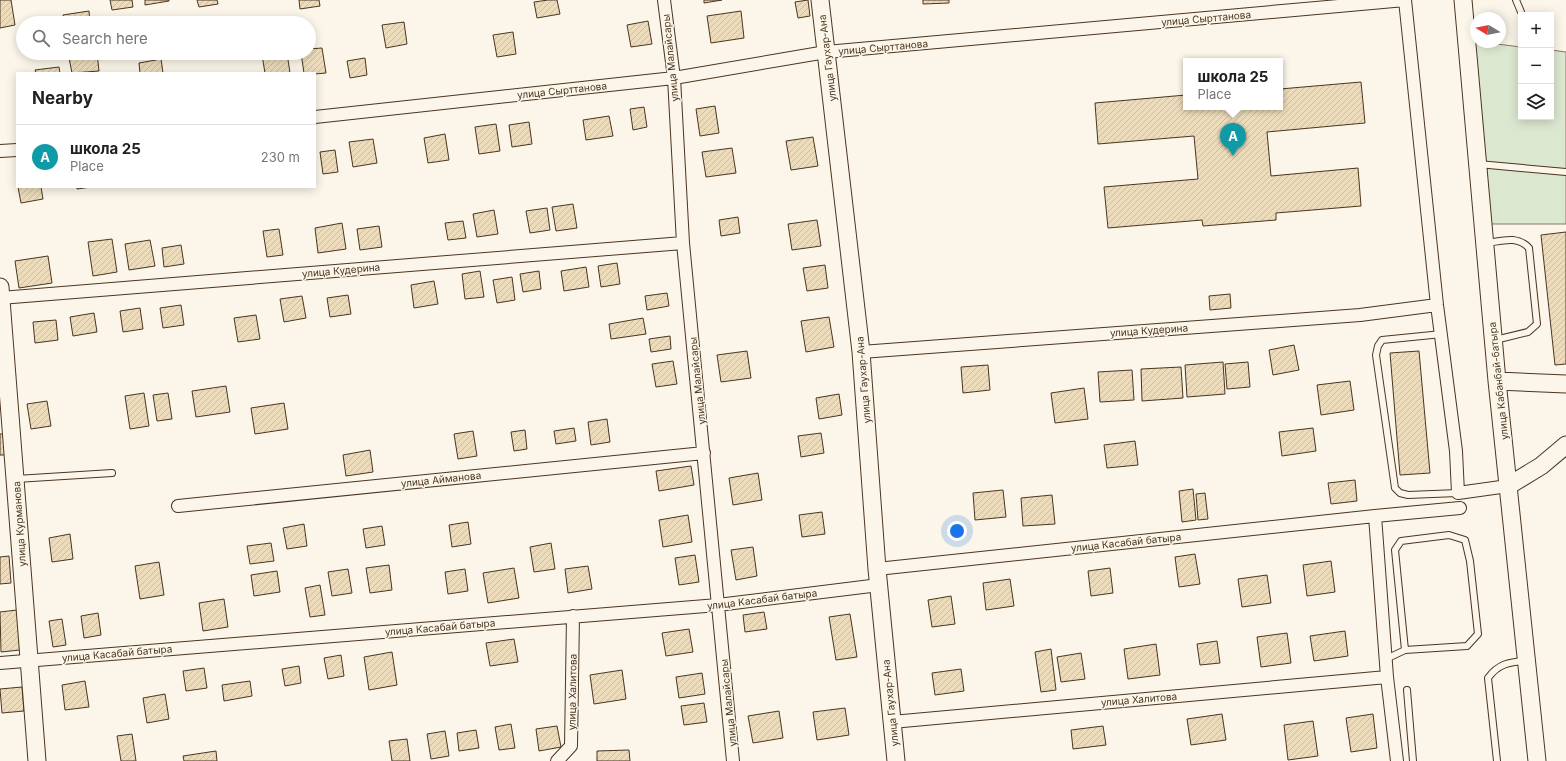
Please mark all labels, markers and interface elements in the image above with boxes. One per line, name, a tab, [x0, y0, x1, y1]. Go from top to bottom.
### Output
street label: улица Сырттанова	[1161, 8, 1251, 28]
north arrow	[1470, 12, 1506, 48]
map controls	[1518, 12, 1554, 120]
button: +	[1518, 12, 1554, 48]
street label: улица Малайсары	[659, 14, 681, 102]
street label: улица Гаухар-Ана	[816, 14, 838, 102]
search box	[16, 16, 316, 60]
icon: search	[30, 27, 52, 49]
text: Search here	[62, 29, 148, 48]
street label: улица Сырттанова	[838, 37, 928, 57]
button: −	[1518, 48, 1554, 84]
popup	[1183, 58, 1283, 110]
text: школа 25	[1198, 67, 1268, 86]
street label: улица Сырттанова	[516, 79, 608, 101]
button: layers	[1518, 84, 1554, 120]
text: Place	[1198, 86, 1231, 102]
text: Nearby	[32, 88, 93, 108]
pin: A	[1220, 123, 1246, 156]
text: школа 25	[70, 139, 141, 158]
text: A	[40, 149, 50, 165]
text: 230 m	[261, 149, 300, 165]
text: Place	[70, 158, 104, 174]
street label: улица Кудерина	[301, 261, 381, 279]
street label: улица Кудерина	[1109, 321, 1189, 339]
street label: улица Кабанбай-батыра	[1486, 321, 1510, 441]
street label: улица Гаухар-Ана	[853, 336, 873, 424]
street label: улица Малайсары	[686, 337, 708, 425]
street label: улица Айманова	[400, 469, 482, 489]
street label: улица Курманова	[10, 481, 28, 567]
your location	[947, 521, 967, 541]
street label: улица Касабай батыра	[1070, 530, 1182, 554]
street label: улица Касабай батыра	[706, 586, 818, 612]
street label: улица Касабай батыра	[384, 616, 496, 638]
street label: улица Касабай батыра	[61, 642, 173, 664]
street label: улица Халитова	[565, 654, 579, 730]
street label: улица Малайсары	[717, 659, 739, 747]
street label: улица Гаухар-Ана	[879, 659, 901, 747]
street label: улица Халитова	[1100, 690, 1178, 708]

